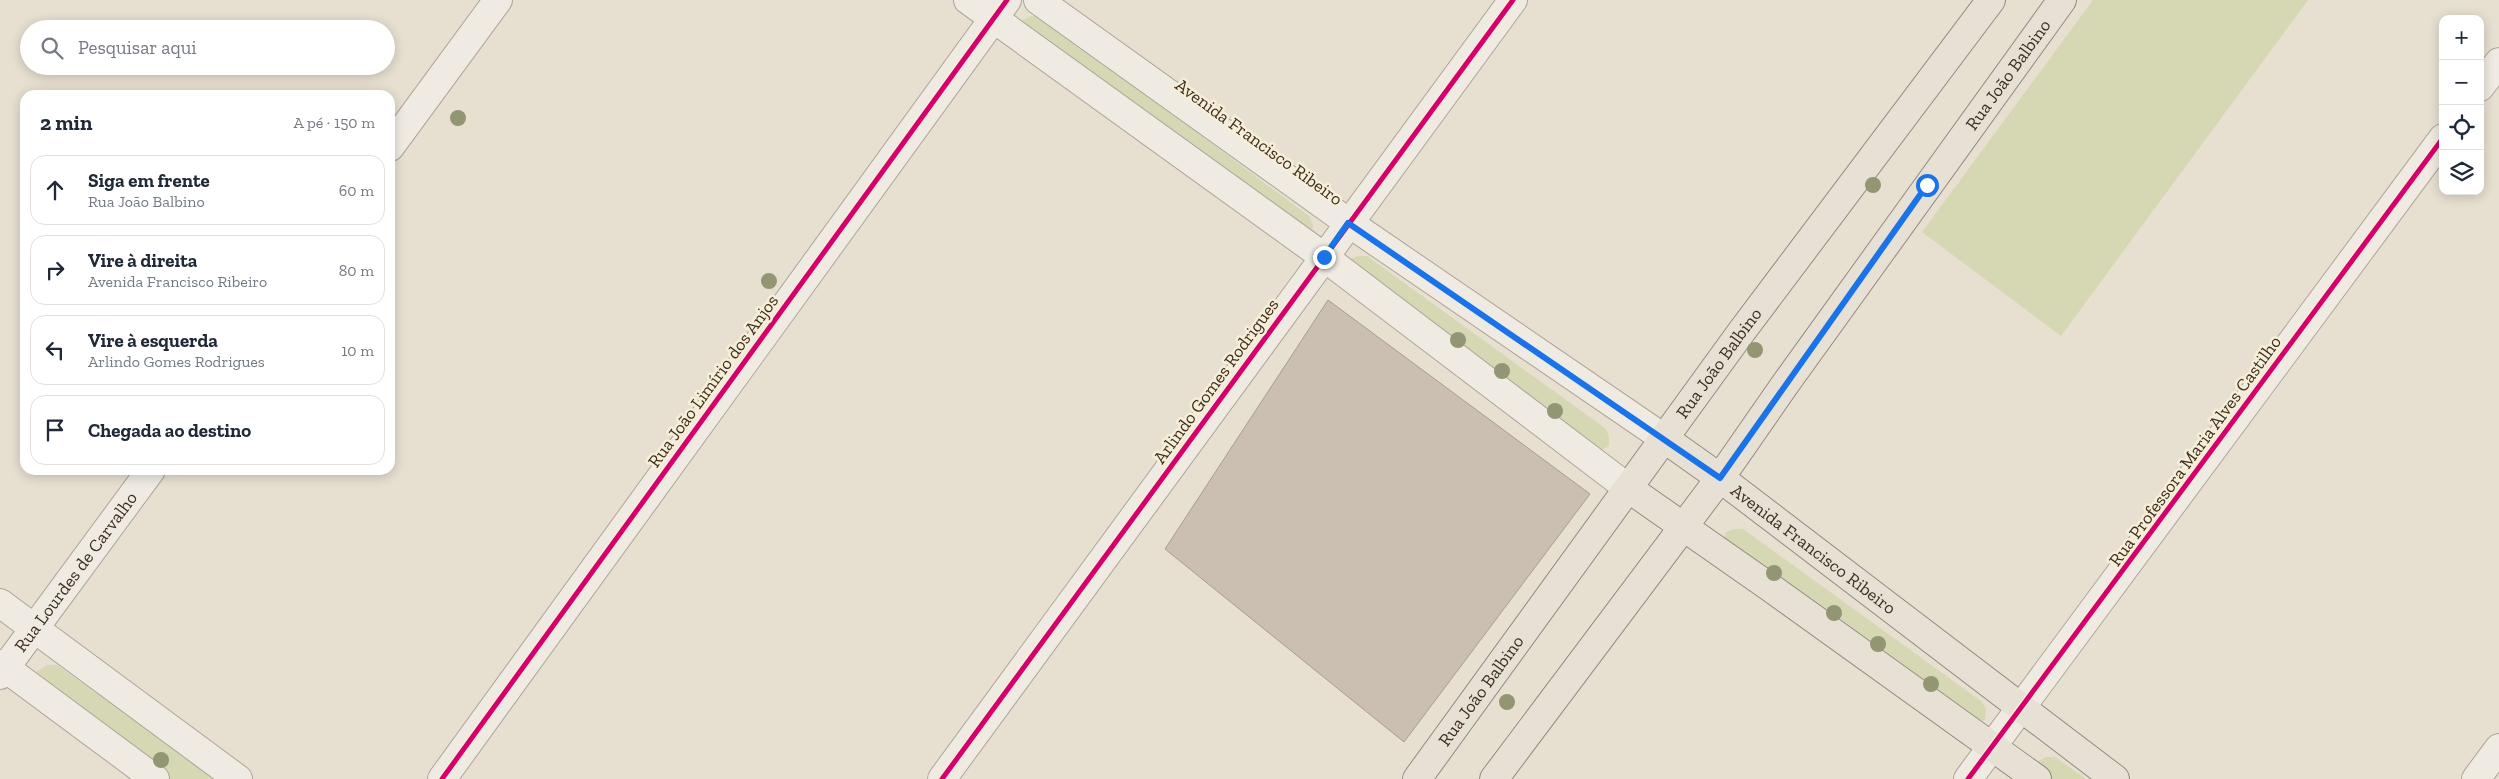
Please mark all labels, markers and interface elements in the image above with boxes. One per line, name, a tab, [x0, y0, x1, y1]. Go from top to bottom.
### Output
street label: Rua João Balbino	[1961, 15, 2055, 134]
map controls	[2439, 15, 2484, 195]
button: +	[2439, 15, 2484, 60]
search box	[20, 20, 395, 75]
icon: search	[38, 34, 66, 62]
text: Pesquisar aqui	[78, 36, 197, 59]
button: −	[2439, 60, 2484, 105]
street label: Avenida Francisco Ribeiro	[1171, 74, 1347, 210]
button: locate	[2439, 105, 2484, 150]
text: 2 min	[40, 110, 92, 135]
text: A pé · 150 m	[293, 113, 375, 132]
button: layers	[2439, 150, 2484, 195]
text: Siga em frente	[88, 169, 210, 192]
route start	[1916, 174, 1939, 197]
icon: ahead	[41, 176, 69, 204]
text: 60 m	[339, 181, 374, 200]
text: Rua João Balbino	[88, 192, 205, 211]
route end	[1313, 246, 1336, 269]
text: Vire à direita	[88, 249, 197, 272]
icon: right	[41, 256, 69, 284]
text: 80 m	[339, 261, 374, 280]
text: Avenida Francisco Ribeiro	[88, 272, 267, 291]
street label: Rua João Limírio dos Anjos	[643, 290, 783, 472]
street label: Arlindo Gomes Rodrigues	[1149, 294, 1283, 468]
street label: Rua João Balbino	[1671, 303, 1767, 423]
text: Vire à esquerda	[88, 329, 218, 352]
street label: Rua Professora Maria Alves Castilho	[2104, 332, 2286, 570]
icon: left	[41, 336, 69, 364]
text: 10 m	[341, 341, 374, 360]
text: Arlindo Gomes Rodrigues	[88, 352, 265, 371]
icon: arrive	[41, 416, 69, 444]
text: Chegada ao destino	[88, 419, 251, 442]
street label: Avenida Francisco Ribeiro	[1727, 479, 1900, 619]
street label: Rua Lourdes de Carvalho	[10, 488, 142, 656]
street label: Rua João Balbino	[1434, 631, 1528, 750]

